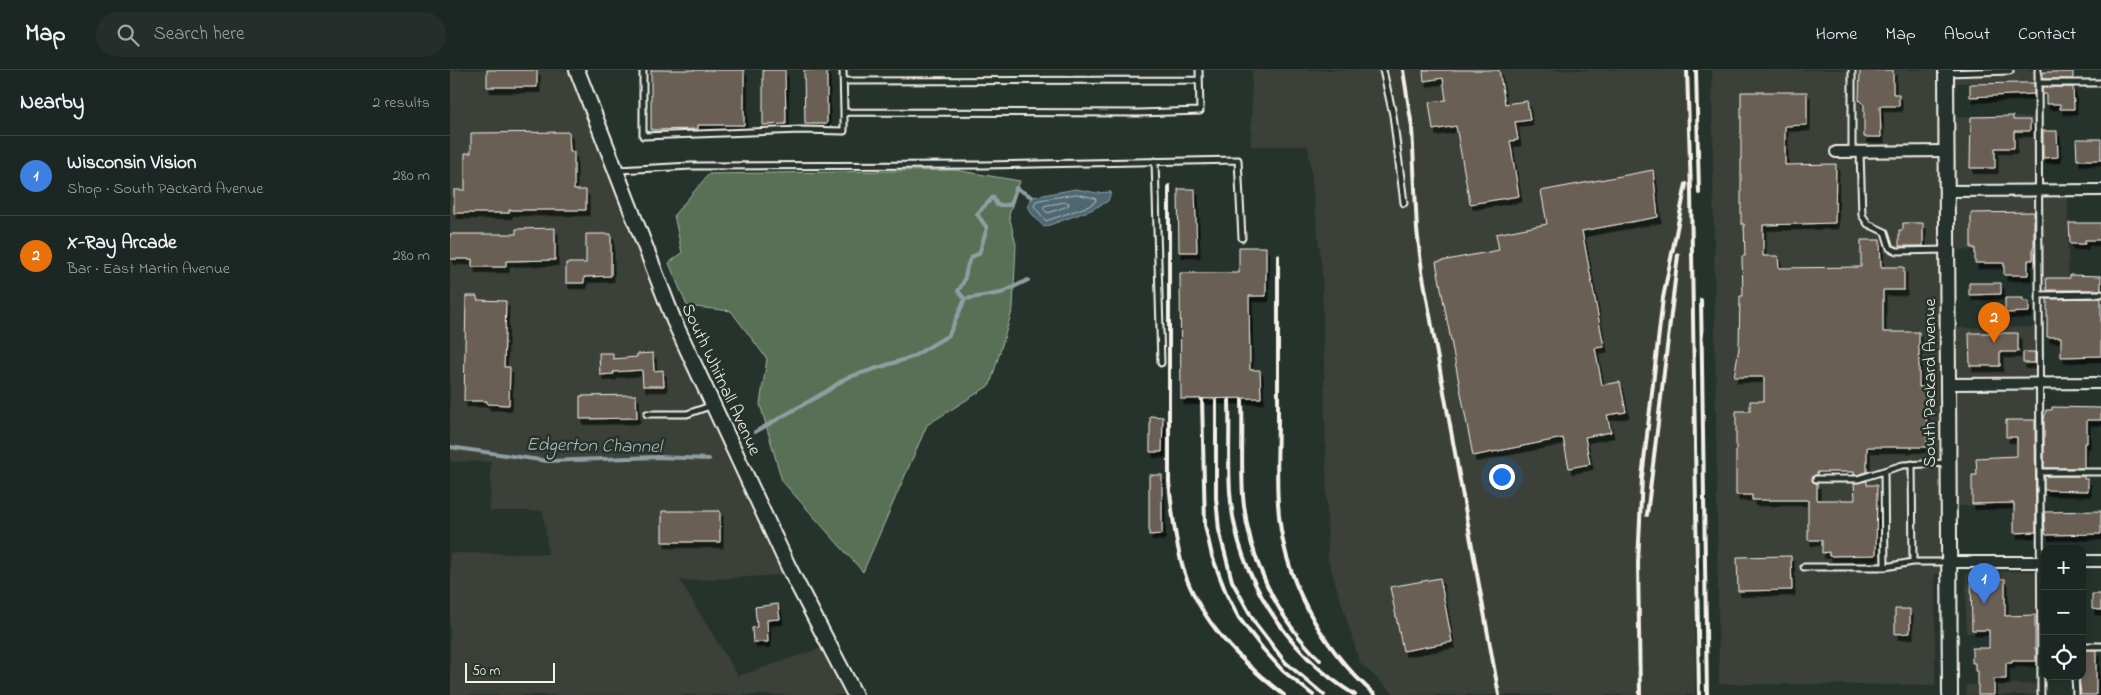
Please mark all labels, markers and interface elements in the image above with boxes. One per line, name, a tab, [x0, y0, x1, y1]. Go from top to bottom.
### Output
search box	[96, 12, 446, 57]
text: Map	[25, 17, 66, 52]
icon: search	[114, 21, 142, 49]
text: Search here	[154, 21, 245, 48]
text: Home	[1816, 22, 1857, 48]
text: Map	[1885, 22, 1916, 48]
text: About	[1944, 22, 1990, 48]
text: Contact	[2018, 22, 2076, 48]
text: Nearby	[20, 88, 84, 118]
text: 2 results	[372, 91, 430, 115]
text: Wisconsin Vision	[67, 150, 196, 177]
text: 1	[33, 164, 39, 188]
text: 280 m	[393, 164, 430, 188]
text: Shop · South Packard Avenue	[67, 177, 263, 201]
text: X-Ray Arcade	[67, 230, 177, 257]
text: 2	[32, 244, 40, 268]
text: 280 m	[393, 244, 430, 268]
text: Bar · East Martin Avenue	[67, 257, 230, 281]
street label: South Packard Avenue	[1918, 298, 1944, 467]
street label: South Whitnall Avenue	[674, 300, 767, 461]
pin: 2	[1978, 302, 2010, 343]
water label: Edgerton Channel	[526, 432, 665, 462]
your location	[1489, 464, 1515, 490]
map controls	[2041, 545, 2086, 680]
button: +	[2041, 545, 2086, 590]
pin: 1	[1968, 563, 2000, 604]
button: −	[2041, 590, 2086, 635]
button: locate	[2041, 635, 2086, 680]
scale bar	[465, 660, 555, 683]
text: 50 m	[472, 661, 500, 682]

